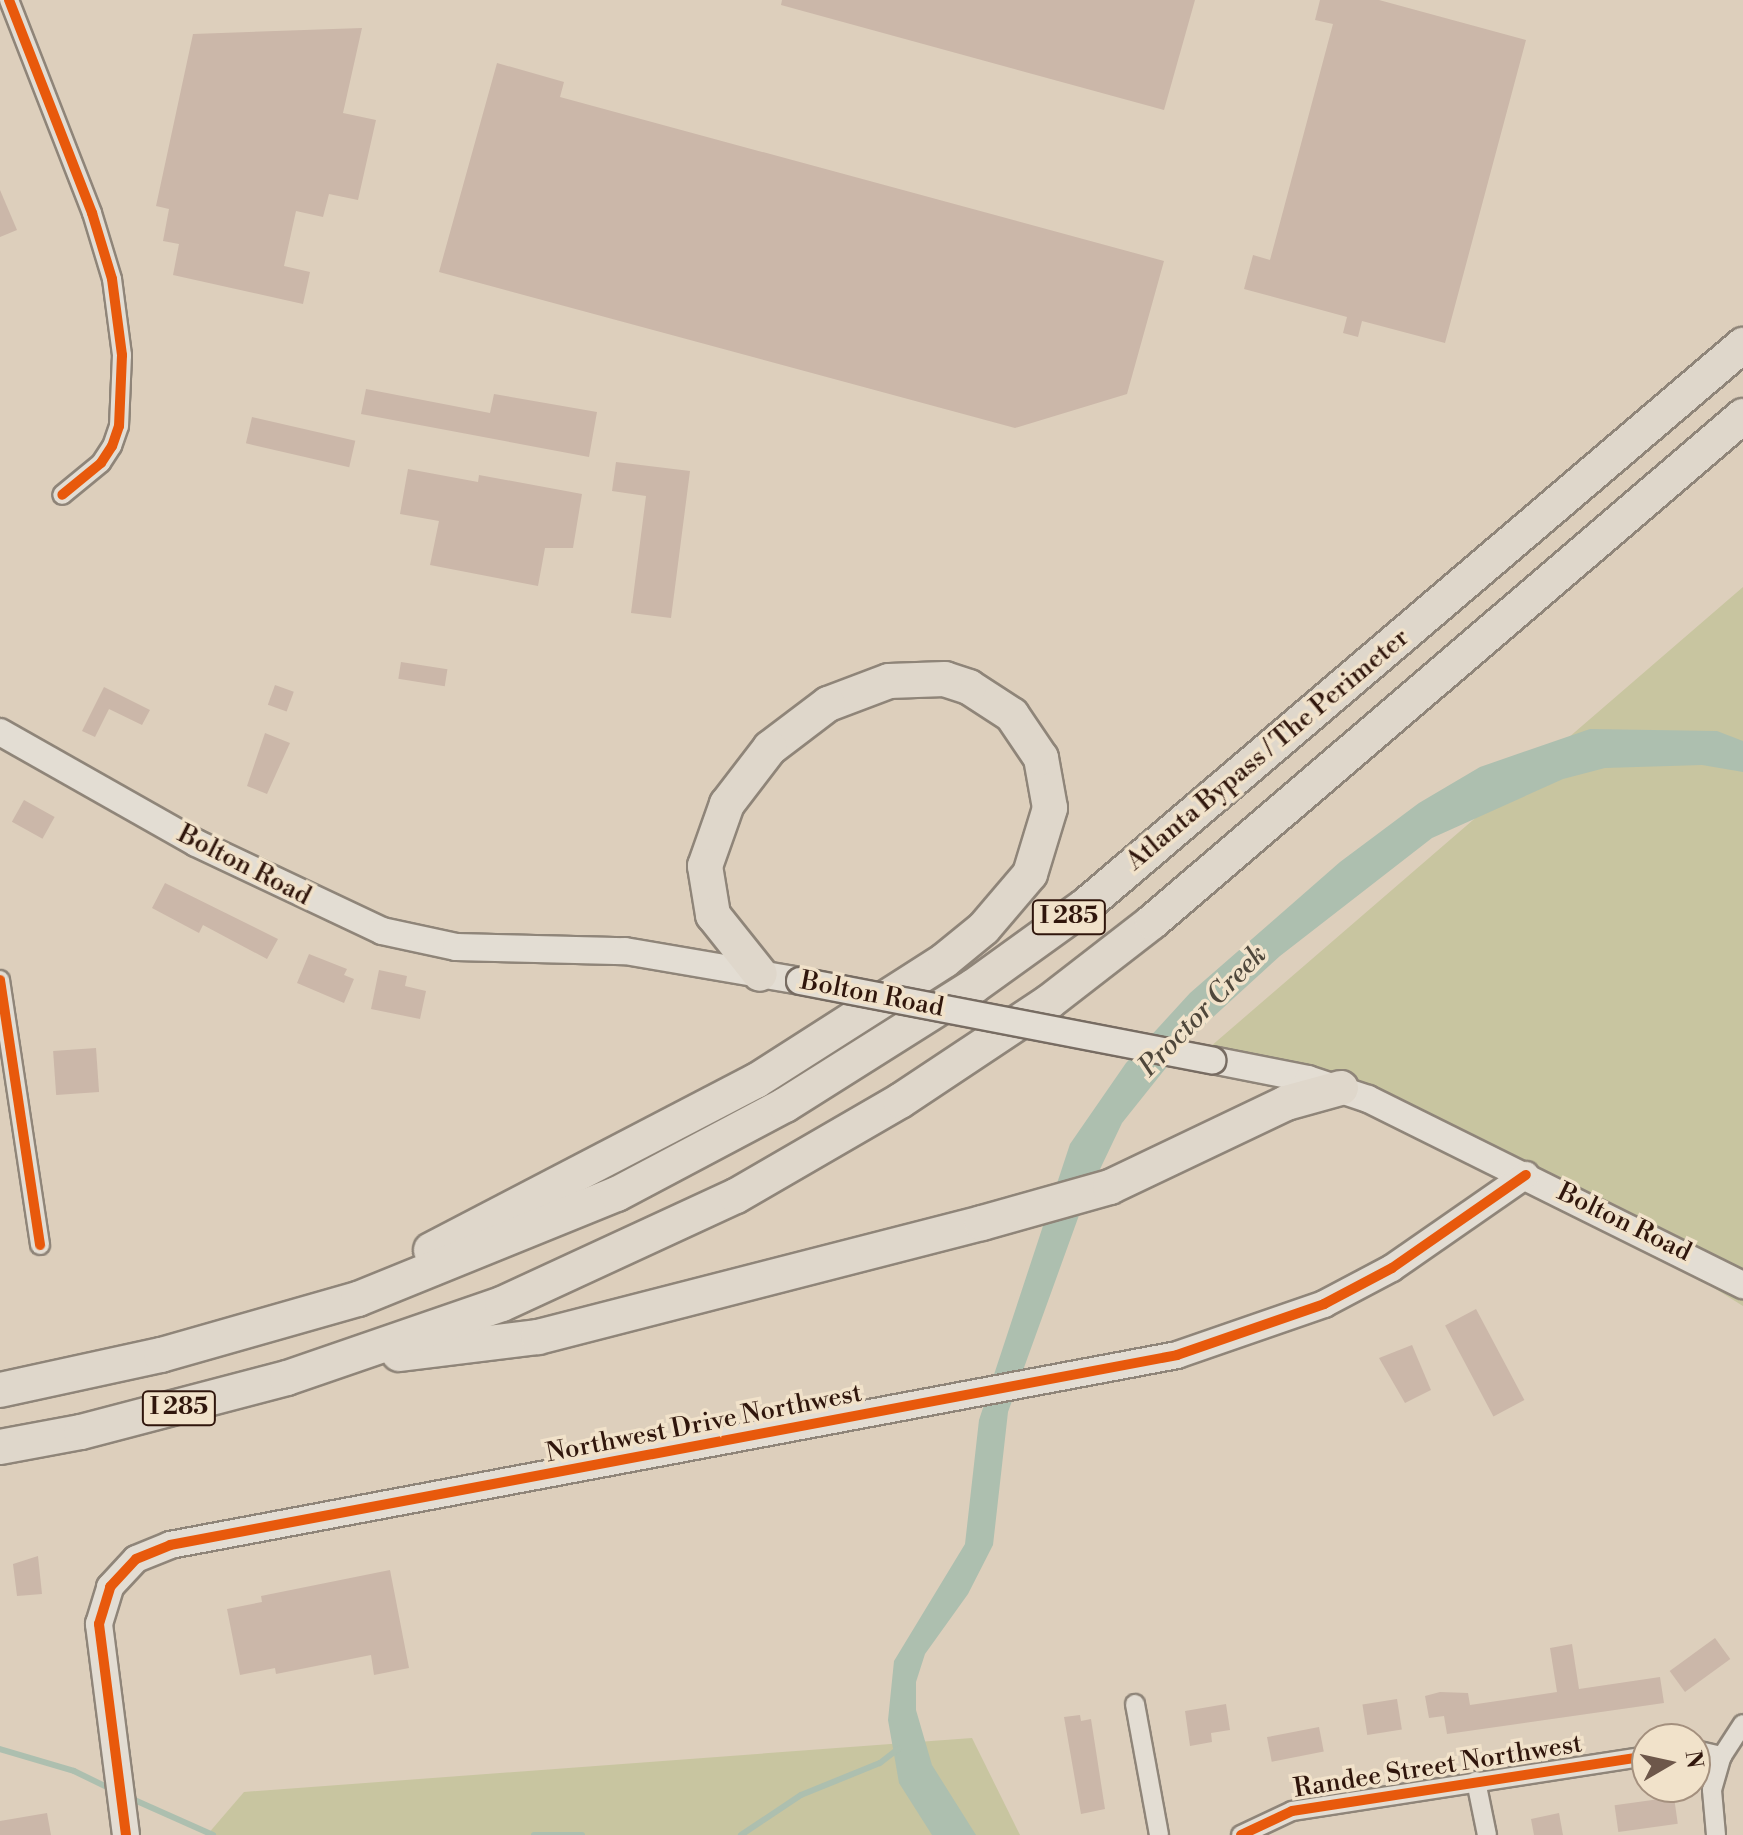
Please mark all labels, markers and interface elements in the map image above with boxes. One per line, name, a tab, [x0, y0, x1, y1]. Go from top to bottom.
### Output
street label: Atlanta Bypass / The Perimeter	[1120, 623, 1416, 877]
street label: Bolton Road	[172, 819, 316, 913]
road number: I 285	[1031, 897, 1107, 937]
water label: Proctor Creek	[1132, 938, 1274, 1084]
street label: Bolton Road	[798, 966, 946, 1024]
street label: Bolton Road	[1552, 1177, 1696, 1269]
street label: Northwest Drive Northwest	[543, 1378, 865, 1470]
road number: I 285	[141, 1388, 217, 1428]
north arrow	[1631, 1723, 1711, 1803]
street label: Randee Street Northwest	[1291, 1729, 1585, 1805]
text: N	[1679, 1749, 1708, 1770]

